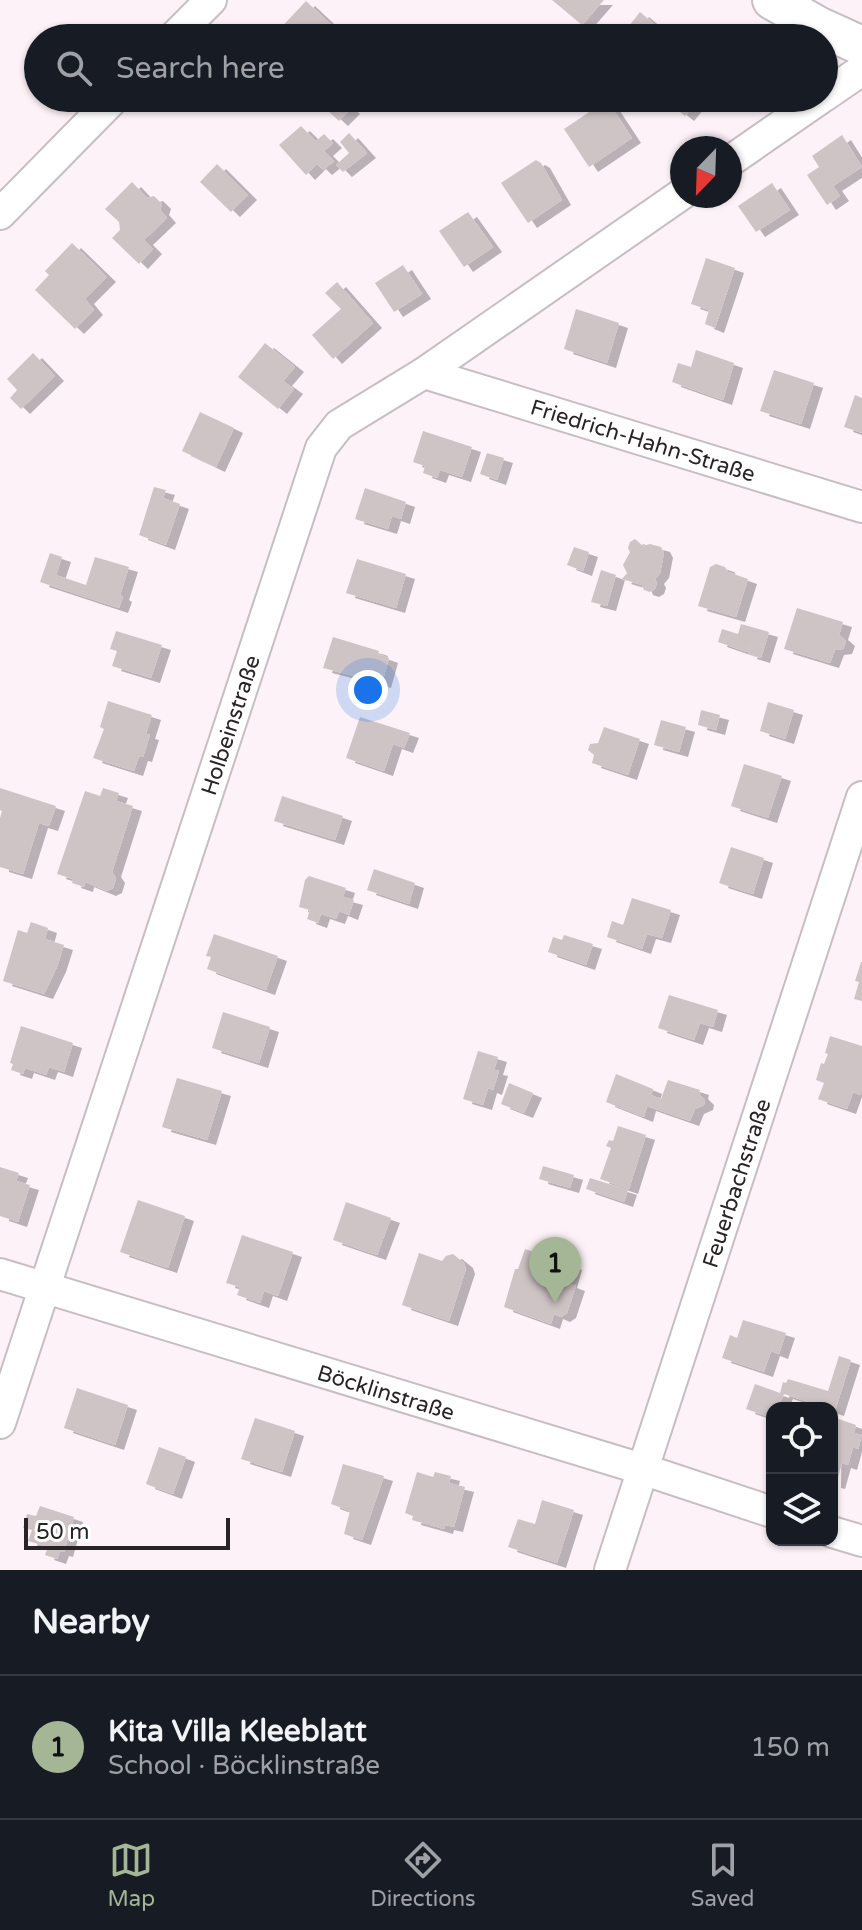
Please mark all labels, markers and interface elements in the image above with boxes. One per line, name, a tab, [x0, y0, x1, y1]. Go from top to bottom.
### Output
search box	[24, 24, 838, 112]
icon: search	[52, 46, 96, 90]
text: Search here	[116, 50, 285, 87]
north arrow	[670, 136, 742, 208]
street label: Friedrich-Hahn-Straße	[527, 394, 758, 488]
street label: Holbeinstraße	[196, 652, 266, 799]
your location	[348, 670, 388, 710]
street label: Feuerbachstraße	[697, 1096, 777, 1271]
pin: 1	[529, 1237, 581, 1303]
street label: Böcklinstraße	[314, 1360, 457, 1426]
map controls	[766, 1402, 838, 1546]
button: locate	[766, 1402, 838, 1474]
button: layers	[766, 1474, 838, 1546]
scale bar	[24, 1514, 230, 1550]
text: 50 m	[36, 1519, 90, 1545]
text: Nearby	[32, 1602, 150, 1643]
text: Kita Villa Kleeblatt	[108, 1713, 367, 1750]
text: 1	[50, 1732, 66, 1763]
text: 150 m	[750, 1732, 830, 1763]
text: School · Böcklinstraße	[108, 1750, 380, 1781]
tab: Map	[108, 1838, 155, 1912]
tab: Directions	[370, 1838, 476, 1912]
tab: Saved	[691, 1838, 754, 1912]

